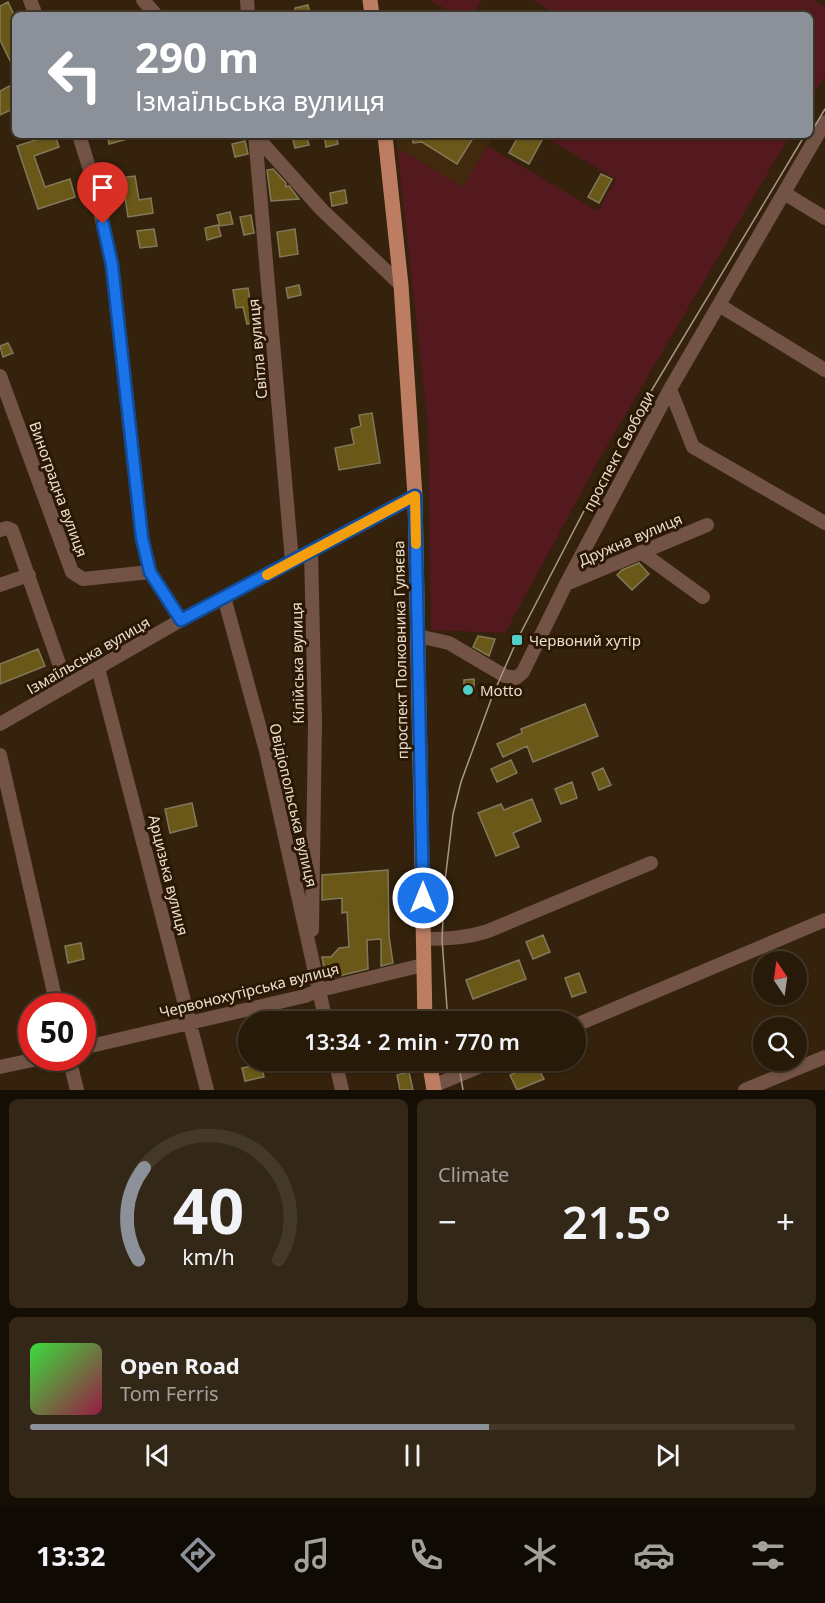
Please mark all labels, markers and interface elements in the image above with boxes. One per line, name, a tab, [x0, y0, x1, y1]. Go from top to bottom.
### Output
text: 290 m	[135, 28, 259, 85]
icon: left	[36, 36, 114, 114]
text: Ізмаїльська вулиця	[135, 82, 385, 119]
pin	[77, 162, 128, 224]
icon: arrive	[86, 171, 119, 204]
street label: Світла вулиця	[243, 298, 271, 400]
street label: проспект Свободи	[578, 387, 658, 515]
street label: Виноградна вулиця	[25, 418, 93, 560]
street label: Дружна вулиця	[575, 508, 685, 570]
street label: проспект Полковника Гуляєва	[388, 540, 412, 760]
street label: Кілійська вулиця	[286, 602, 308, 724]
street label: Ізмаїльська вулиця	[23, 612, 153, 698]
place label: Червоний хутір	[529, 630, 641, 650]
marker: Червоний хутір	[510, 633, 524, 647]
place label: Motto	[480, 680, 523, 700]
marker: Motto	[461, 683, 475, 697]
street label: Овідіопольська вулиця	[265, 721, 323, 889]
street label: Арцизька вулиця	[144, 813, 194, 937]
position arrow	[391, 866, 455, 930]
north arrow	[753, 951, 807, 1005]
map controls	[753, 951, 807, 1071]
street label: Червонохутірська вулиця	[157, 958, 341, 1022]
speed limit sign: 50	[18, 993, 96, 1071]
button: search	[753, 1017, 807, 1071]
text: 13:34 · 2 min · 770 m	[304, 1026, 520, 1056]
text: Climate	[438, 1161, 509, 1188]
text: 40	[173, 1167, 244, 1252]
text: 21.5°	[562, 1191, 671, 1252]
text: −	[438, 1199, 457, 1244]
text: +	[776, 1199, 795, 1244]
text: km/h	[182, 1243, 235, 1272]
text: Open Road	[120, 1350, 240, 1380]
text: Tom Ferris	[120, 1380, 219, 1407]
icon: previous	[141, 1439, 174, 1472]
icon: pause	[396, 1439, 429, 1472]
icon: next	[651, 1439, 684, 1472]
icon: directions	[177, 1534, 219, 1576]
icon: music	[291, 1534, 333, 1576]
icon: phone	[405, 1534, 447, 1576]
icon: climate	[519, 1534, 561, 1576]
icon: car	[633, 1534, 675, 1576]
icon: filters	[747, 1534, 789, 1576]
text: 13:32	[36, 1537, 105, 1574]

